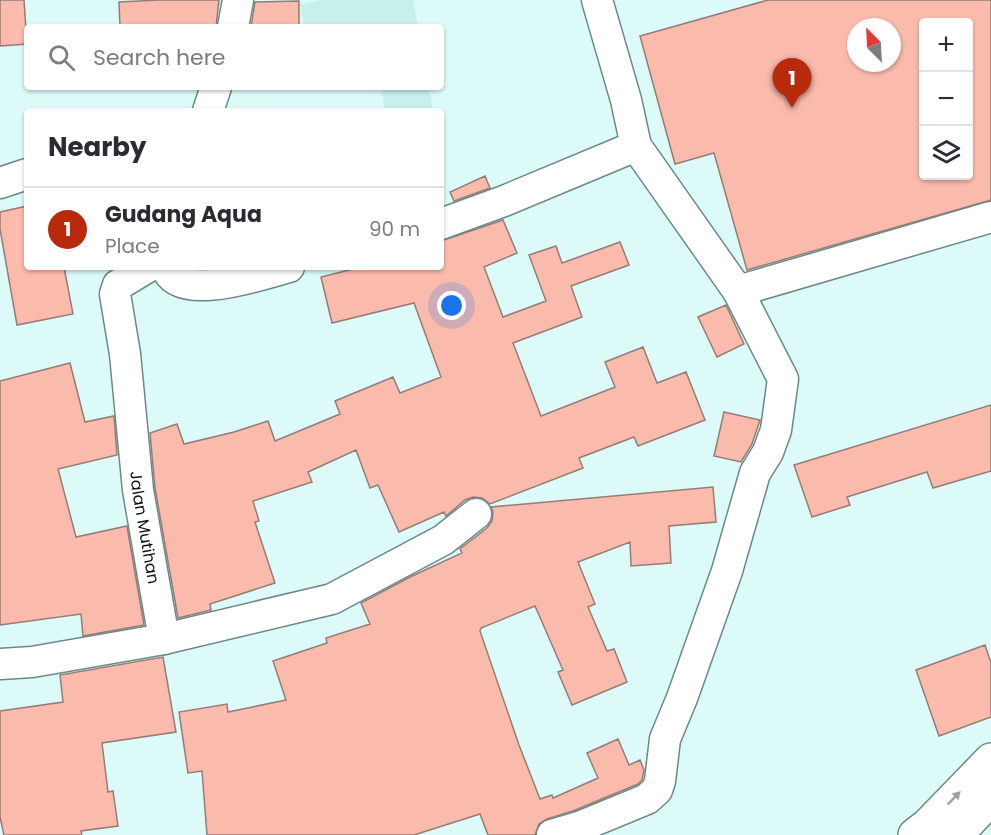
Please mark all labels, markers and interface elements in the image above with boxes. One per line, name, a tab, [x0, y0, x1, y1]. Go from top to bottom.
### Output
north arrow	[847, 18, 901, 72]
map controls	[919, 18, 973, 180]
button: +	[919, 18, 973, 72]
search box	[24, 24, 444, 90]
icon: search	[45, 41, 78, 74]
text: Search here	[93, 42, 226, 73]
pin: 1	[772, 58, 812, 108]
button: −	[919, 72, 973, 126]
button: layers	[919, 126, 973, 180]
text: Nearby	[48, 129, 146, 165]
text: Gudang Aqua	[105, 199, 262, 230]
text: 1	[64, 215, 71, 243]
text: 90 m	[369, 215, 420, 243]
text: Place	[105, 232, 160, 260]
your location	[437, 291, 466, 320]
street label: Jalan Mutihan	[124, 470, 165, 586]
one-way arrow	[946, 792, 960, 806]

